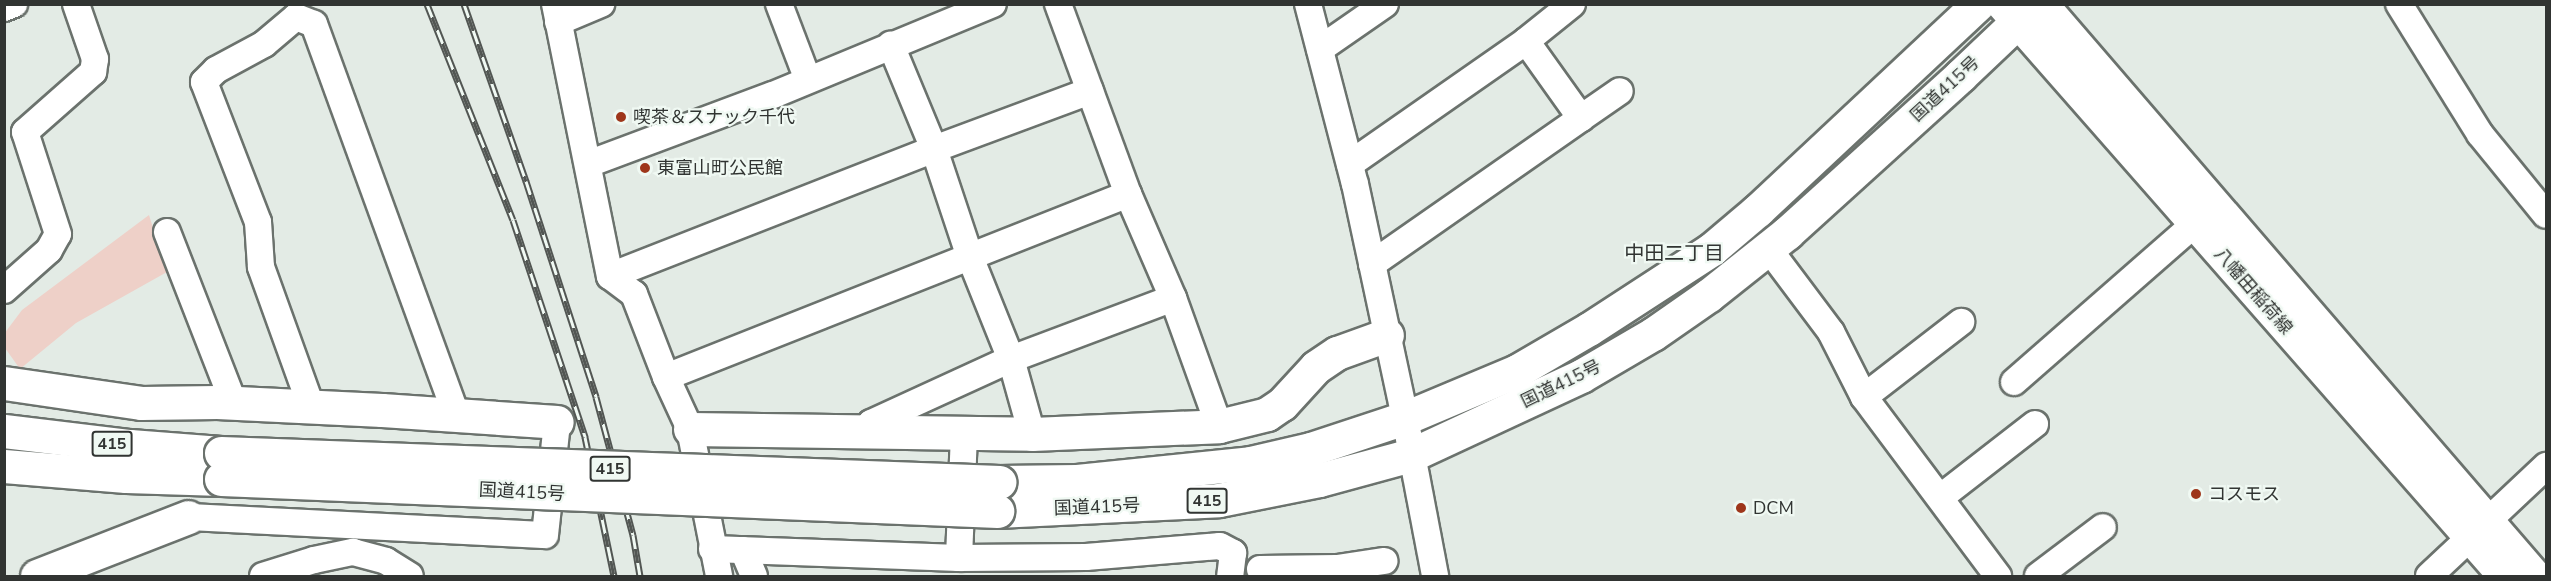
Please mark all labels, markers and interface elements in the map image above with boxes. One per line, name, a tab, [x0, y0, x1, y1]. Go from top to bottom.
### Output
street label: 国道415号	[1906, 52, 1984, 126]
place label: 喫茶＆スナック千代	[633, 106, 795, 128]
marker: 喫茶＆スナック千代	[614, 110, 628, 124]
place label: 東富山町公民館	[657, 157, 783, 179]
marker: 東富山町公民館	[638, 161, 652, 175]
district label: 中田二丁目	[1624, 241, 1724, 265]
street label: 八幡田稲荷線	[2209, 243, 2297, 339]
street label: 国道415号	[1517, 355, 1605, 413]
road number: 415	[91, 431, 133, 457]
road number: 415	[589, 456, 631, 482]
street label: 国道415号	[478, 479, 566, 505]
place label: コスモス	[2208, 483, 2280, 505]
marker: コスモス	[2189, 487, 2203, 501]
road number: 415	[1186, 488, 1228, 514]
street label: 国道415号	[1053, 495, 1141, 519]
place label: DCM	[1753, 497, 1794, 519]
marker: DCM	[1734, 501, 1748, 515]

